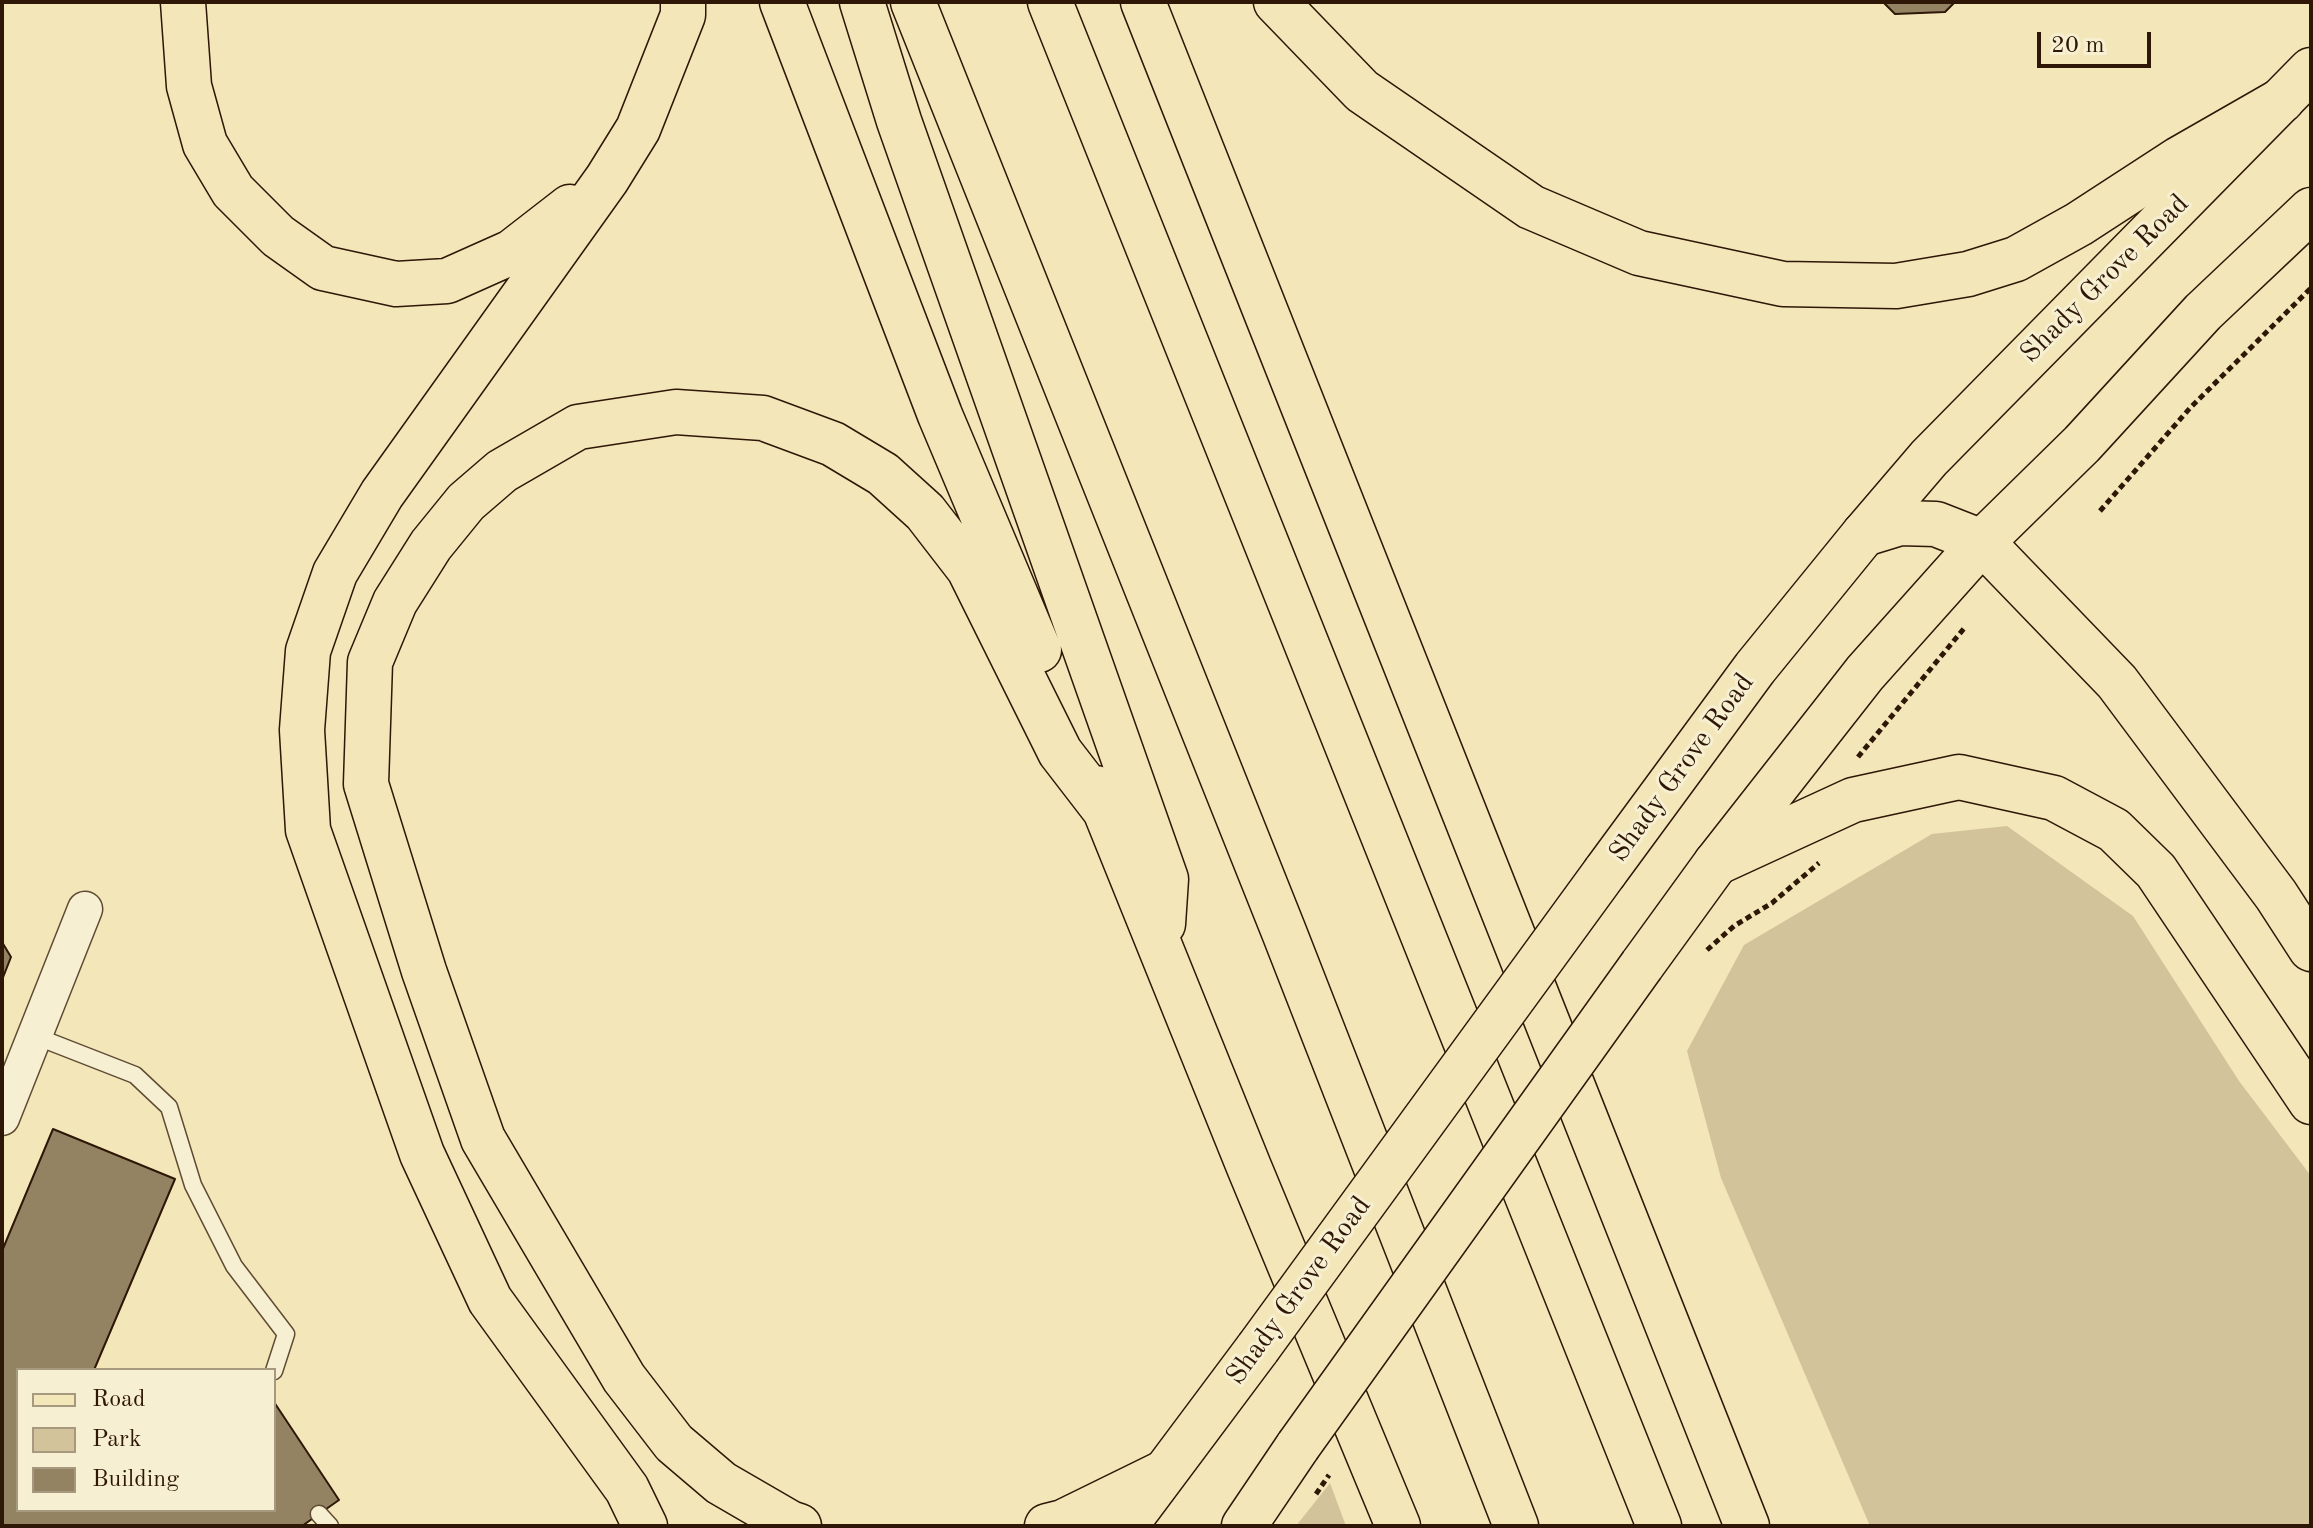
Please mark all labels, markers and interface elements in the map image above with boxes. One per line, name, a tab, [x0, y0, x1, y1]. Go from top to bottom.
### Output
scale bar	[2041, 16, 2155, 66]
text: 20 m	[2051, 34, 2105, 58]
street label: Shady Grove Road	[2014, 188, 2196, 370]
street label: Shady Grove Road	[1602, 667, 1762, 869]
street label: Shady Grove Road	[1219, 1190, 1379, 1392]
legend	[16, 1368, 276, 1512]
text: Road	[92, 1388, 145, 1412]
text: Park	[92, 1428, 141, 1452]
text: Building	[92, 1468, 179, 1492]

